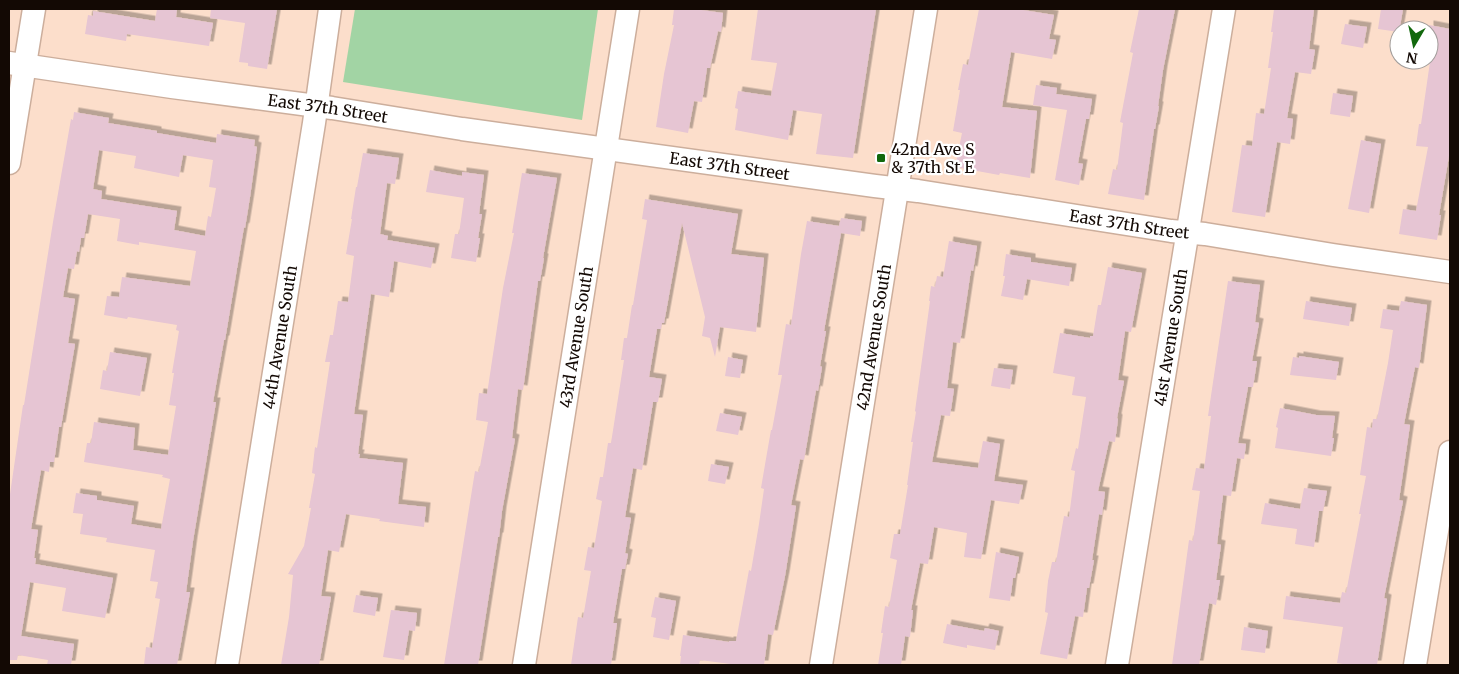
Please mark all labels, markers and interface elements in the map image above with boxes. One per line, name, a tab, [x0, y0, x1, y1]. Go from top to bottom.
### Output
north arrow	[1389, 20, 1439, 70]
text: N	[1405, 48, 1419, 68]
street label: East 37th Street	[267, 90, 390, 127]
place label: 42nd Ave S & 37th St E	[891, 139, 975, 177]
street label: East 37th Street	[668, 148, 792, 184]
marker: 42nd Ave S & 37th St E	[875, 152, 887, 164]
street label: East 37th Street	[1068, 205, 1191, 243]
street label: 42nd Avenue South	[852, 262, 895, 412]
street label: 44th Avenue South	[258, 263, 301, 411]
street label: 43rd Avenue South	[555, 264, 597, 409]
street label: 41st Avenue South	[1149, 267, 1192, 408]

